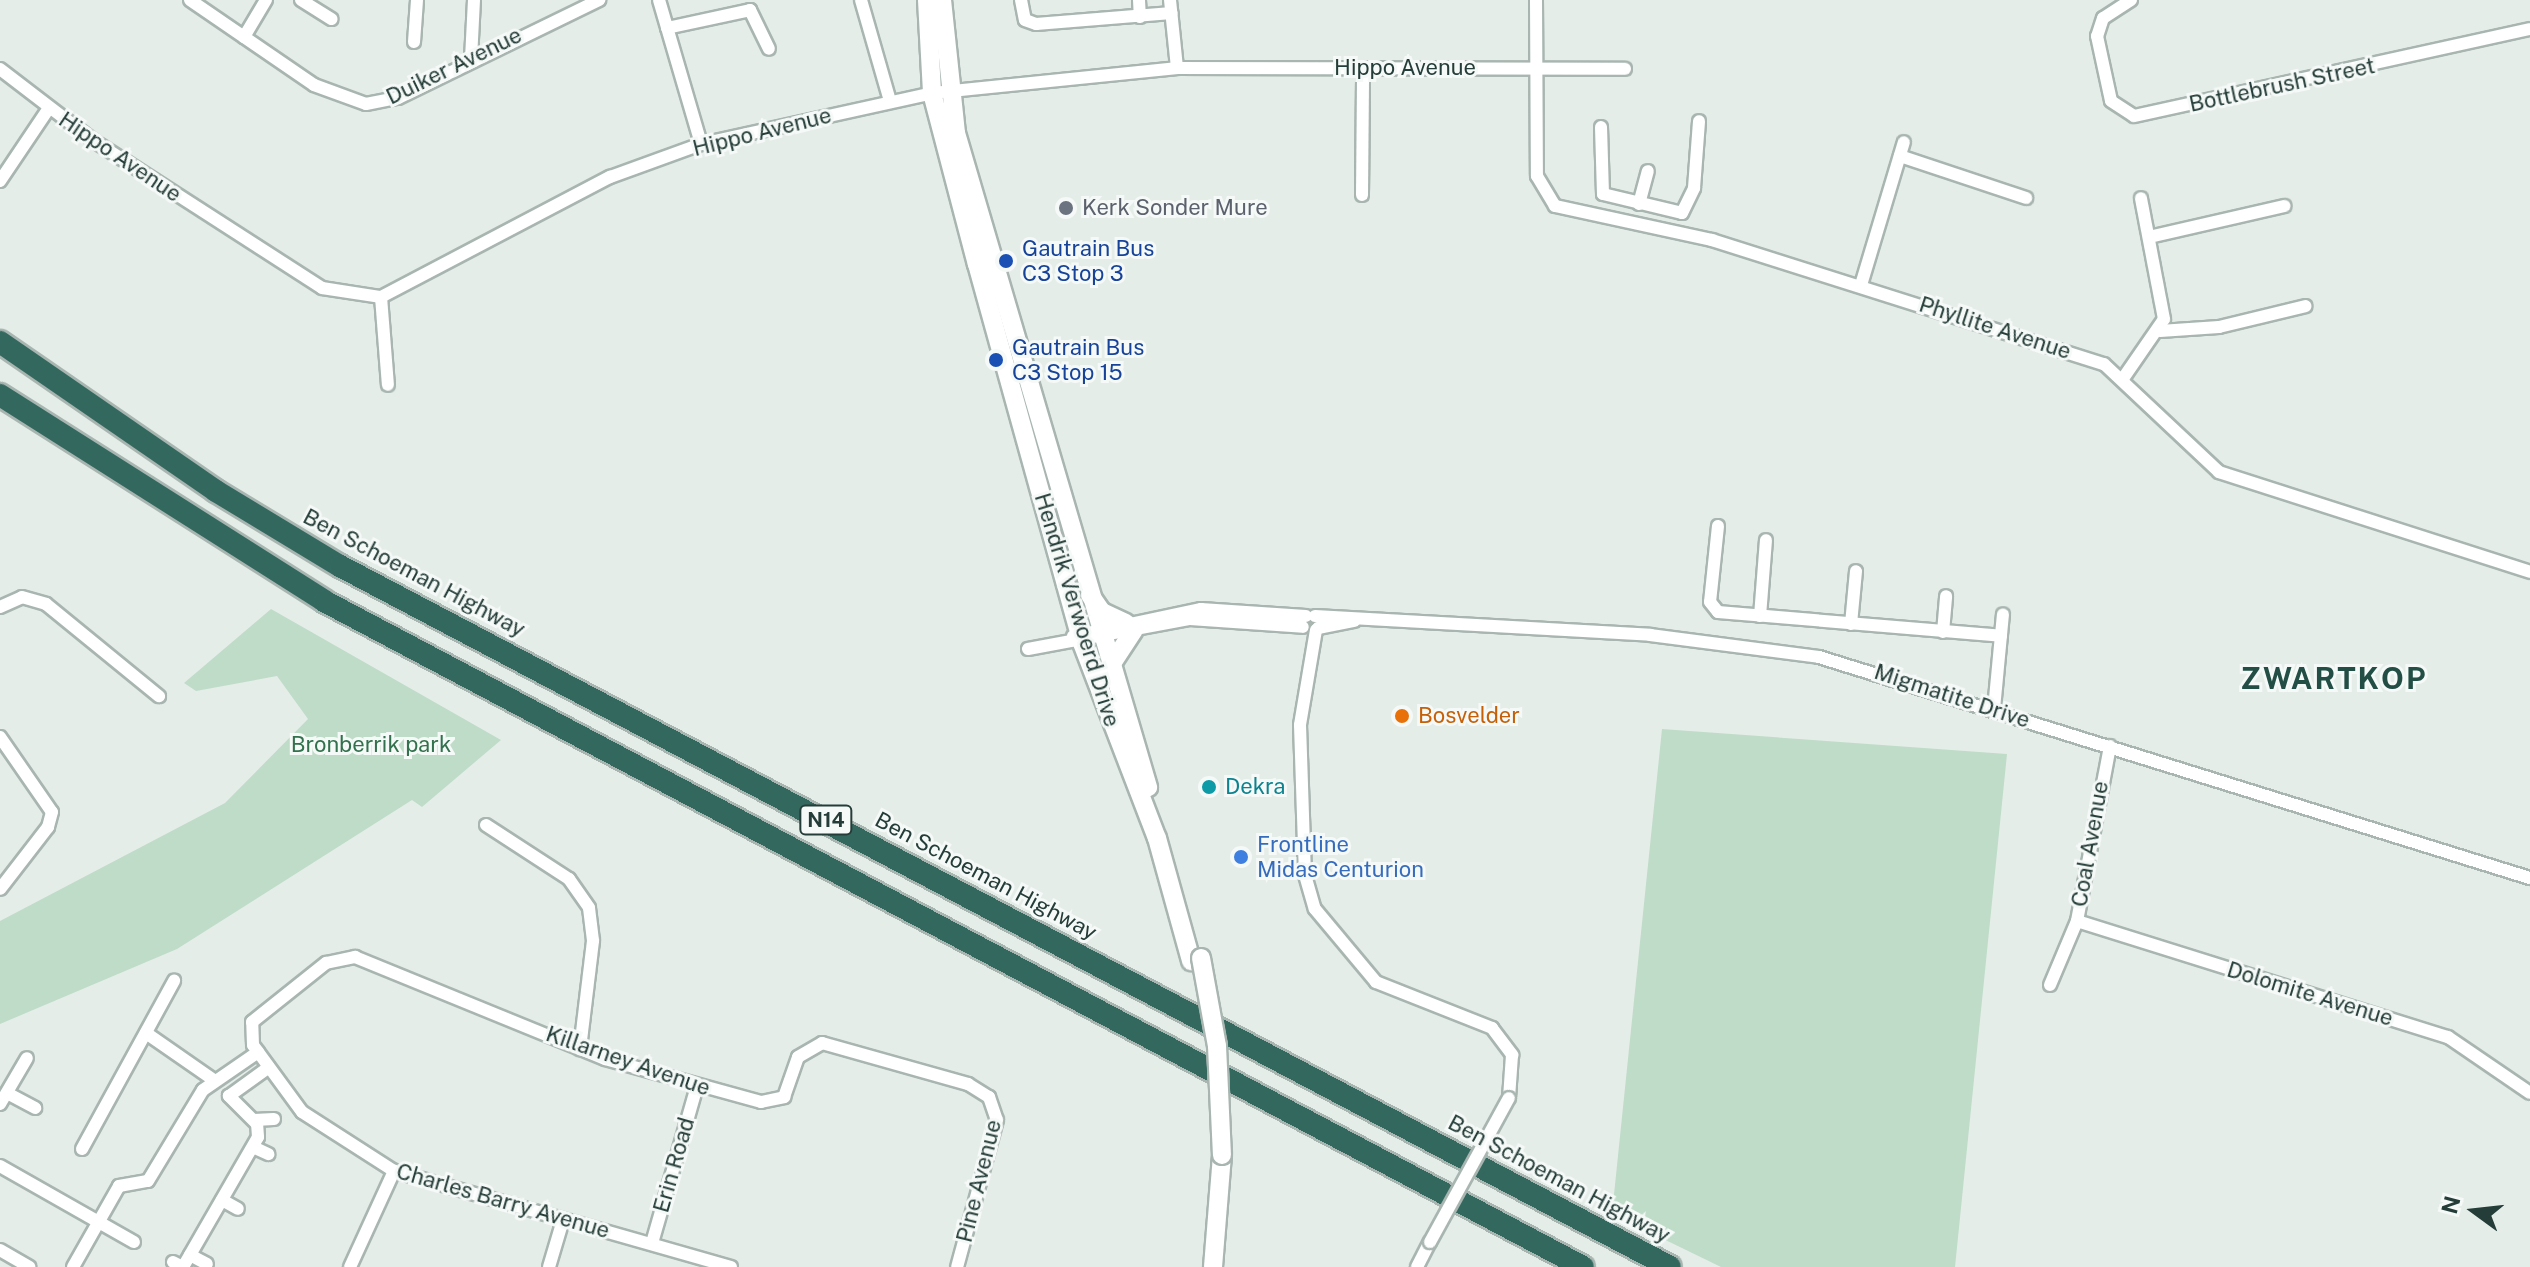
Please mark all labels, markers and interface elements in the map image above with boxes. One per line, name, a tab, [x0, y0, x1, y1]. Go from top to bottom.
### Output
street label: Duiker Avenue	[382, 22, 526, 110]
street label: Bottlebrush Street	[2187, 52, 2377, 118]
street label: Hippo Avenue	[1334, 55, 1476, 81]
street label: Hippo Avenue	[690, 102, 834, 162]
street label: Hippo Avenue	[54, 106, 186, 208]
place label: Kerk Sonder Mure	[1082, 195, 1268, 221]
marker: Kerk Sonder Mure	[1057, 199, 1075, 217]
place label: Gautrain Bus C3 Stop 3	[1022, 235, 1154, 286]
marker: Gautrain Bus C3 Stop 3	[997, 252, 1015, 270]
street label: Phyllite Avenue	[1916, 291, 2074, 365]
place label: Gautrain Bus C3 Stop 15	[1012, 334, 1144, 386]
marker: Gautrain Bus C3 Stop 15	[987, 351, 1005, 369]
street label: Hendrik Verwoerd Drive	[1029, 490, 1125, 730]
street label: Ben Schoeman Highway	[299, 503, 529, 643]
street label: Migmatite Drive	[1871, 658, 2033, 734]
district label: ZWARTKOP	[2240, 660, 2428, 696]
place label: Bosvelder	[1418, 703, 1520, 729]
marker: Bosvelder	[1393, 707, 1411, 725]
park label: Bronberrik park	[291, 732, 451, 758]
place label: Dekra	[1225, 774, 1285, 800]
marker: Dekra	[1200, 778, 1218, 796]
street label: Coal Avenue	[2066, 779, 2114, 909]
road number: N14	[798, 804, 854, 836]
street label: Ben Schoeman Highway	[871, 806, 1101, 946]
place label: Frontline Midas Centurion	[1257, 831, 1424, 882]
marker: Frontline Midas Centurion	[1232, 848, 1250, 866]
street label: Dolomite Avenue	[2224, 956, 2396, 1032]
street label: Killarney Avenue	[542, 1021, 714, 1101]
street label: Ben Schoeman Highway	[1444, 1109, 1674, 1249]
street label: Erin Road	[648, 1114, 700, 1216]
street label: Pine Avenue	[951, 1117, 1007, 1245]
street label: Charles Barry Avenue	[393, 1158, 613, 1244]
north arrow	[2434, 1171, 2514, 1251]
text: N	[2436, 1193, 2466, 1216]

